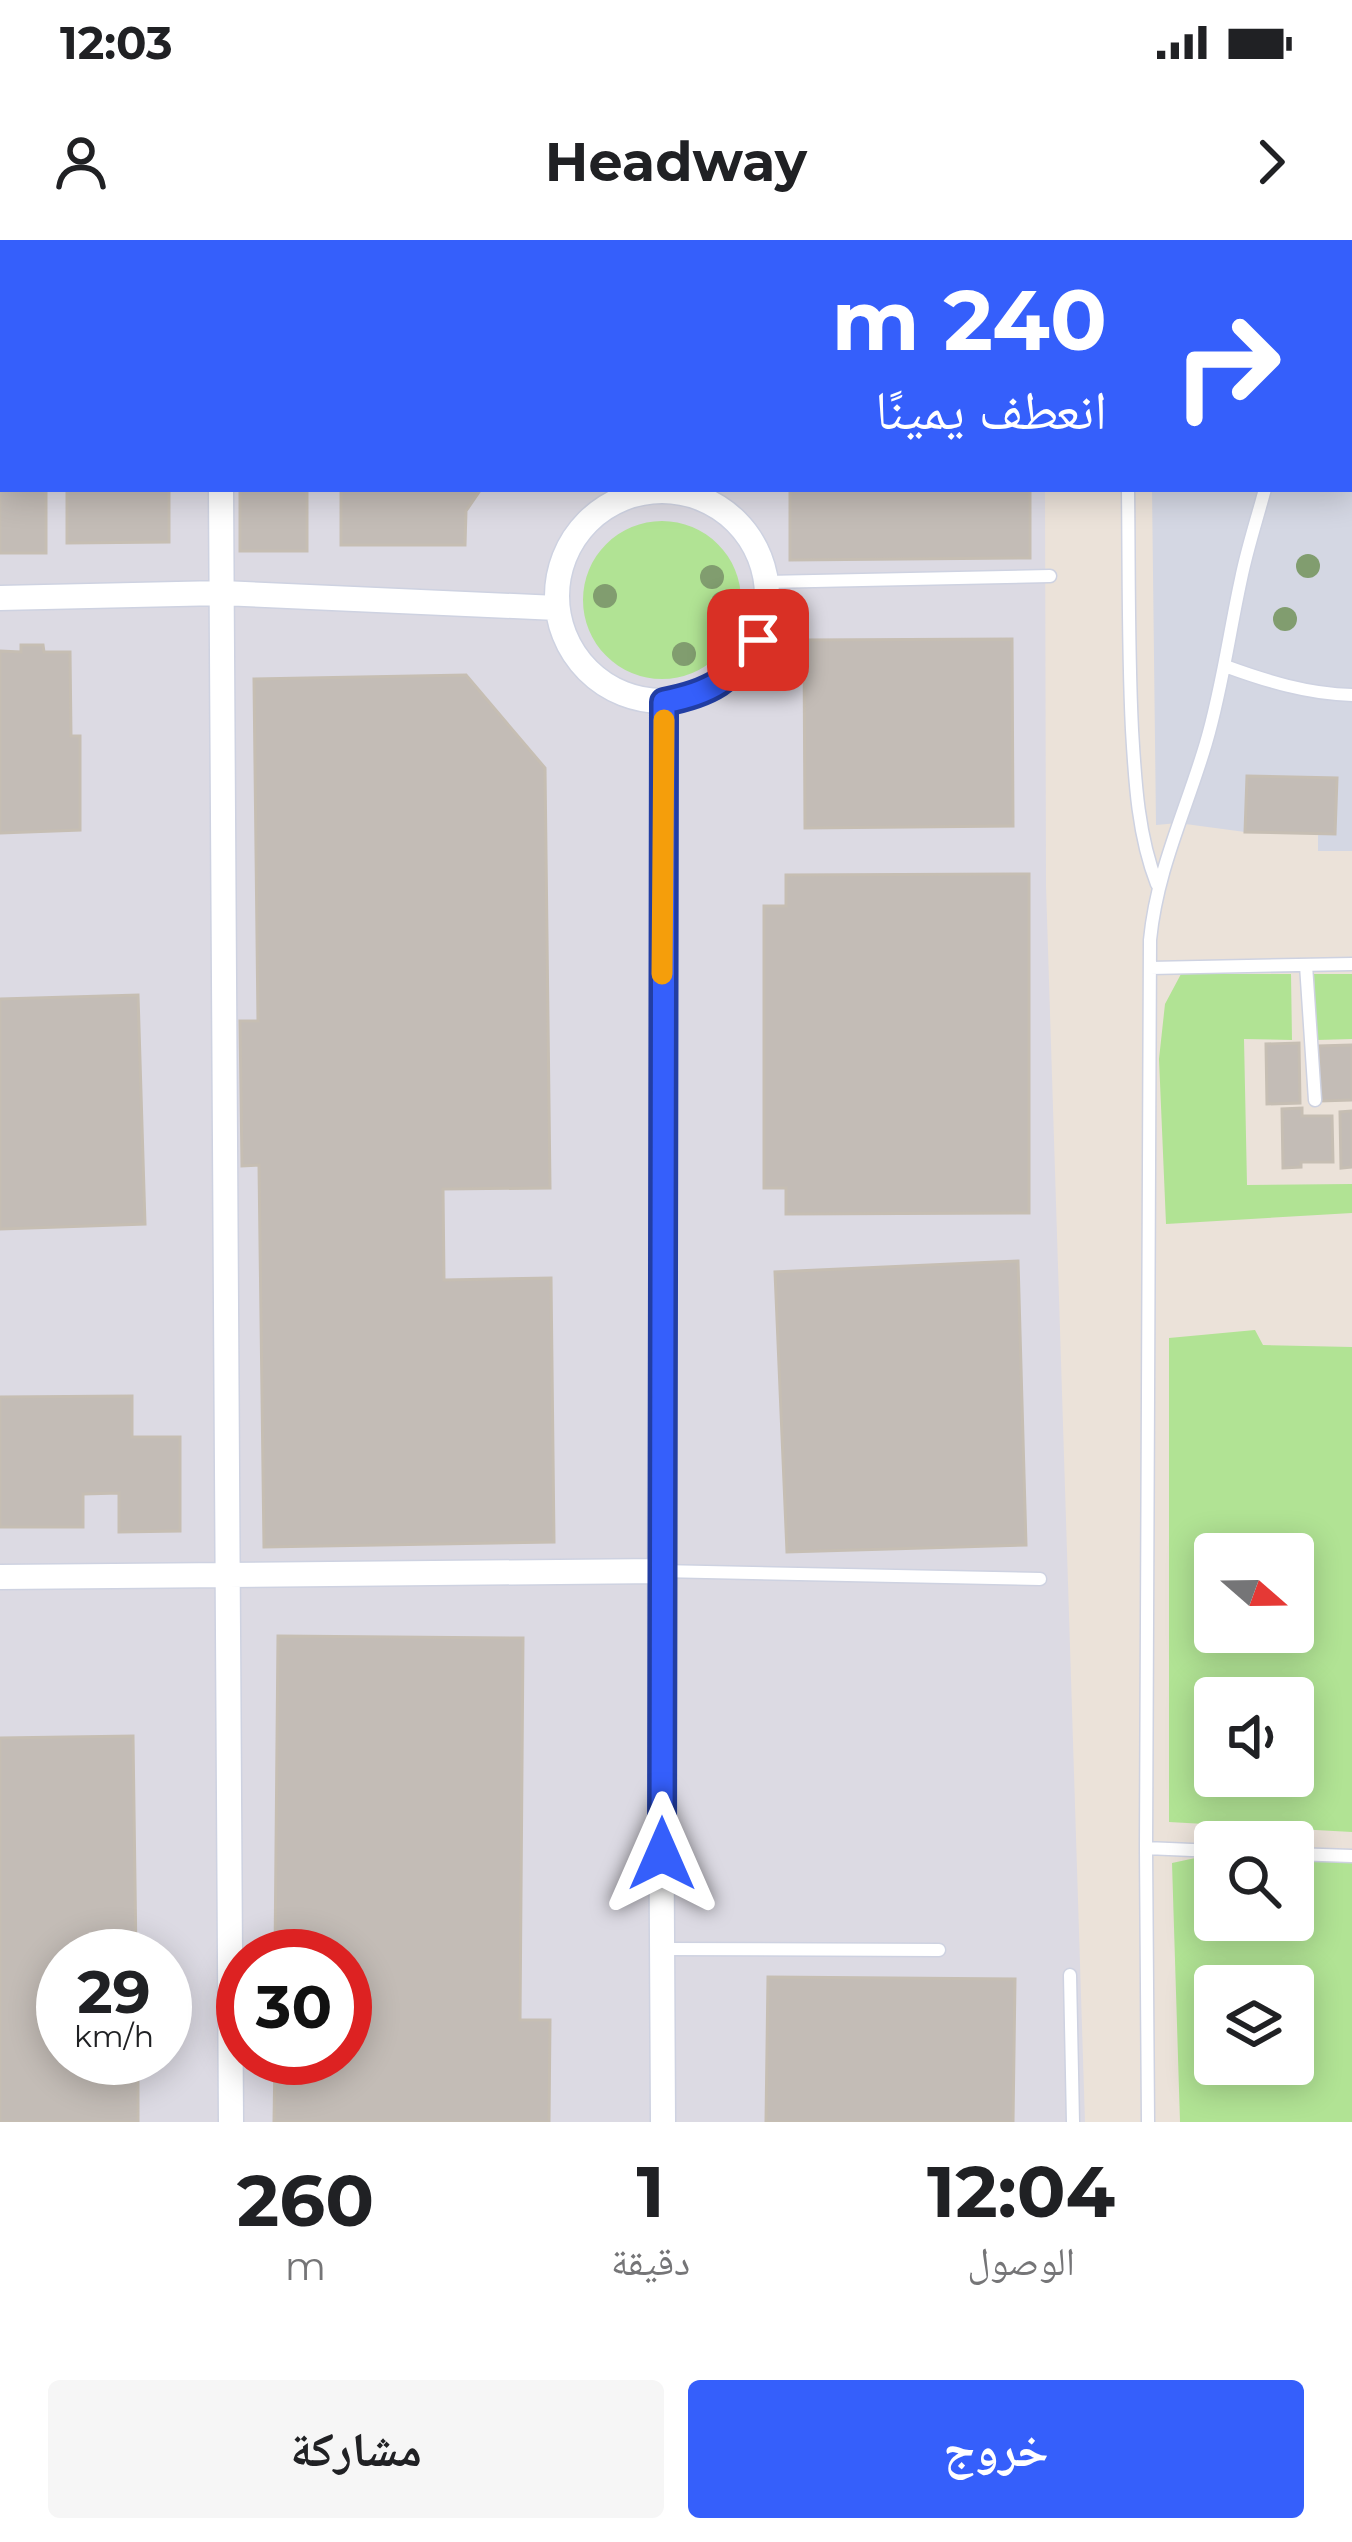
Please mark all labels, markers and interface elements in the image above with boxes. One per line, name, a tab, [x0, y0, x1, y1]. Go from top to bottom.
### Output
text: 12:03	[60, 15, 173, 70]
icon: person	[48, 129, 114, 195]
text: Headway	[545, 129, 807, 195]
icon: forward	[1238, 129, 1304, 195]
text: 240 m	[831, 269, 1107, 371]
icon: right	[1149, 288, 1305, 444]
text: انعطف يمينًا	[875, 377, 1107, 443]
pin	[707, 589, 809, 691]
icon: arrive	[725, 607, 791, 673]
north arrow	[1194, 1533, 1314, 1653]
map controls	[1194, 1533, 1314, 2085]
button: sound	[1194, 1677, 1314, 1797]
position arrow	[599, 1791, 725, 1917]
button: search	[1194, 1821, 1314, 1941]
speed limit sign: 30	[216, 1929, 372, 2085]
text: 29	[77, 1955, 151, 2028]
button: layers	[1194, 1965, 1314, 2085]
text: km/h	[74, 2018, 154, 2055]
text: 1	[636, 2147, 665, 2235]
text: 12:04	[927, 2147, 1115, 2235]
text: 260	[237, 2156, 374, 2244]
text: دقيقة	[611, 2237, 690, 2285]
text: الوصول	[967, 2237, 1075, 2285]
text: m	[285, 2242, 326, 2290]
button: مشاركة	[48, 2380, 664, 2518]
button: خروج	[688, 2380, 1304, 2518]

